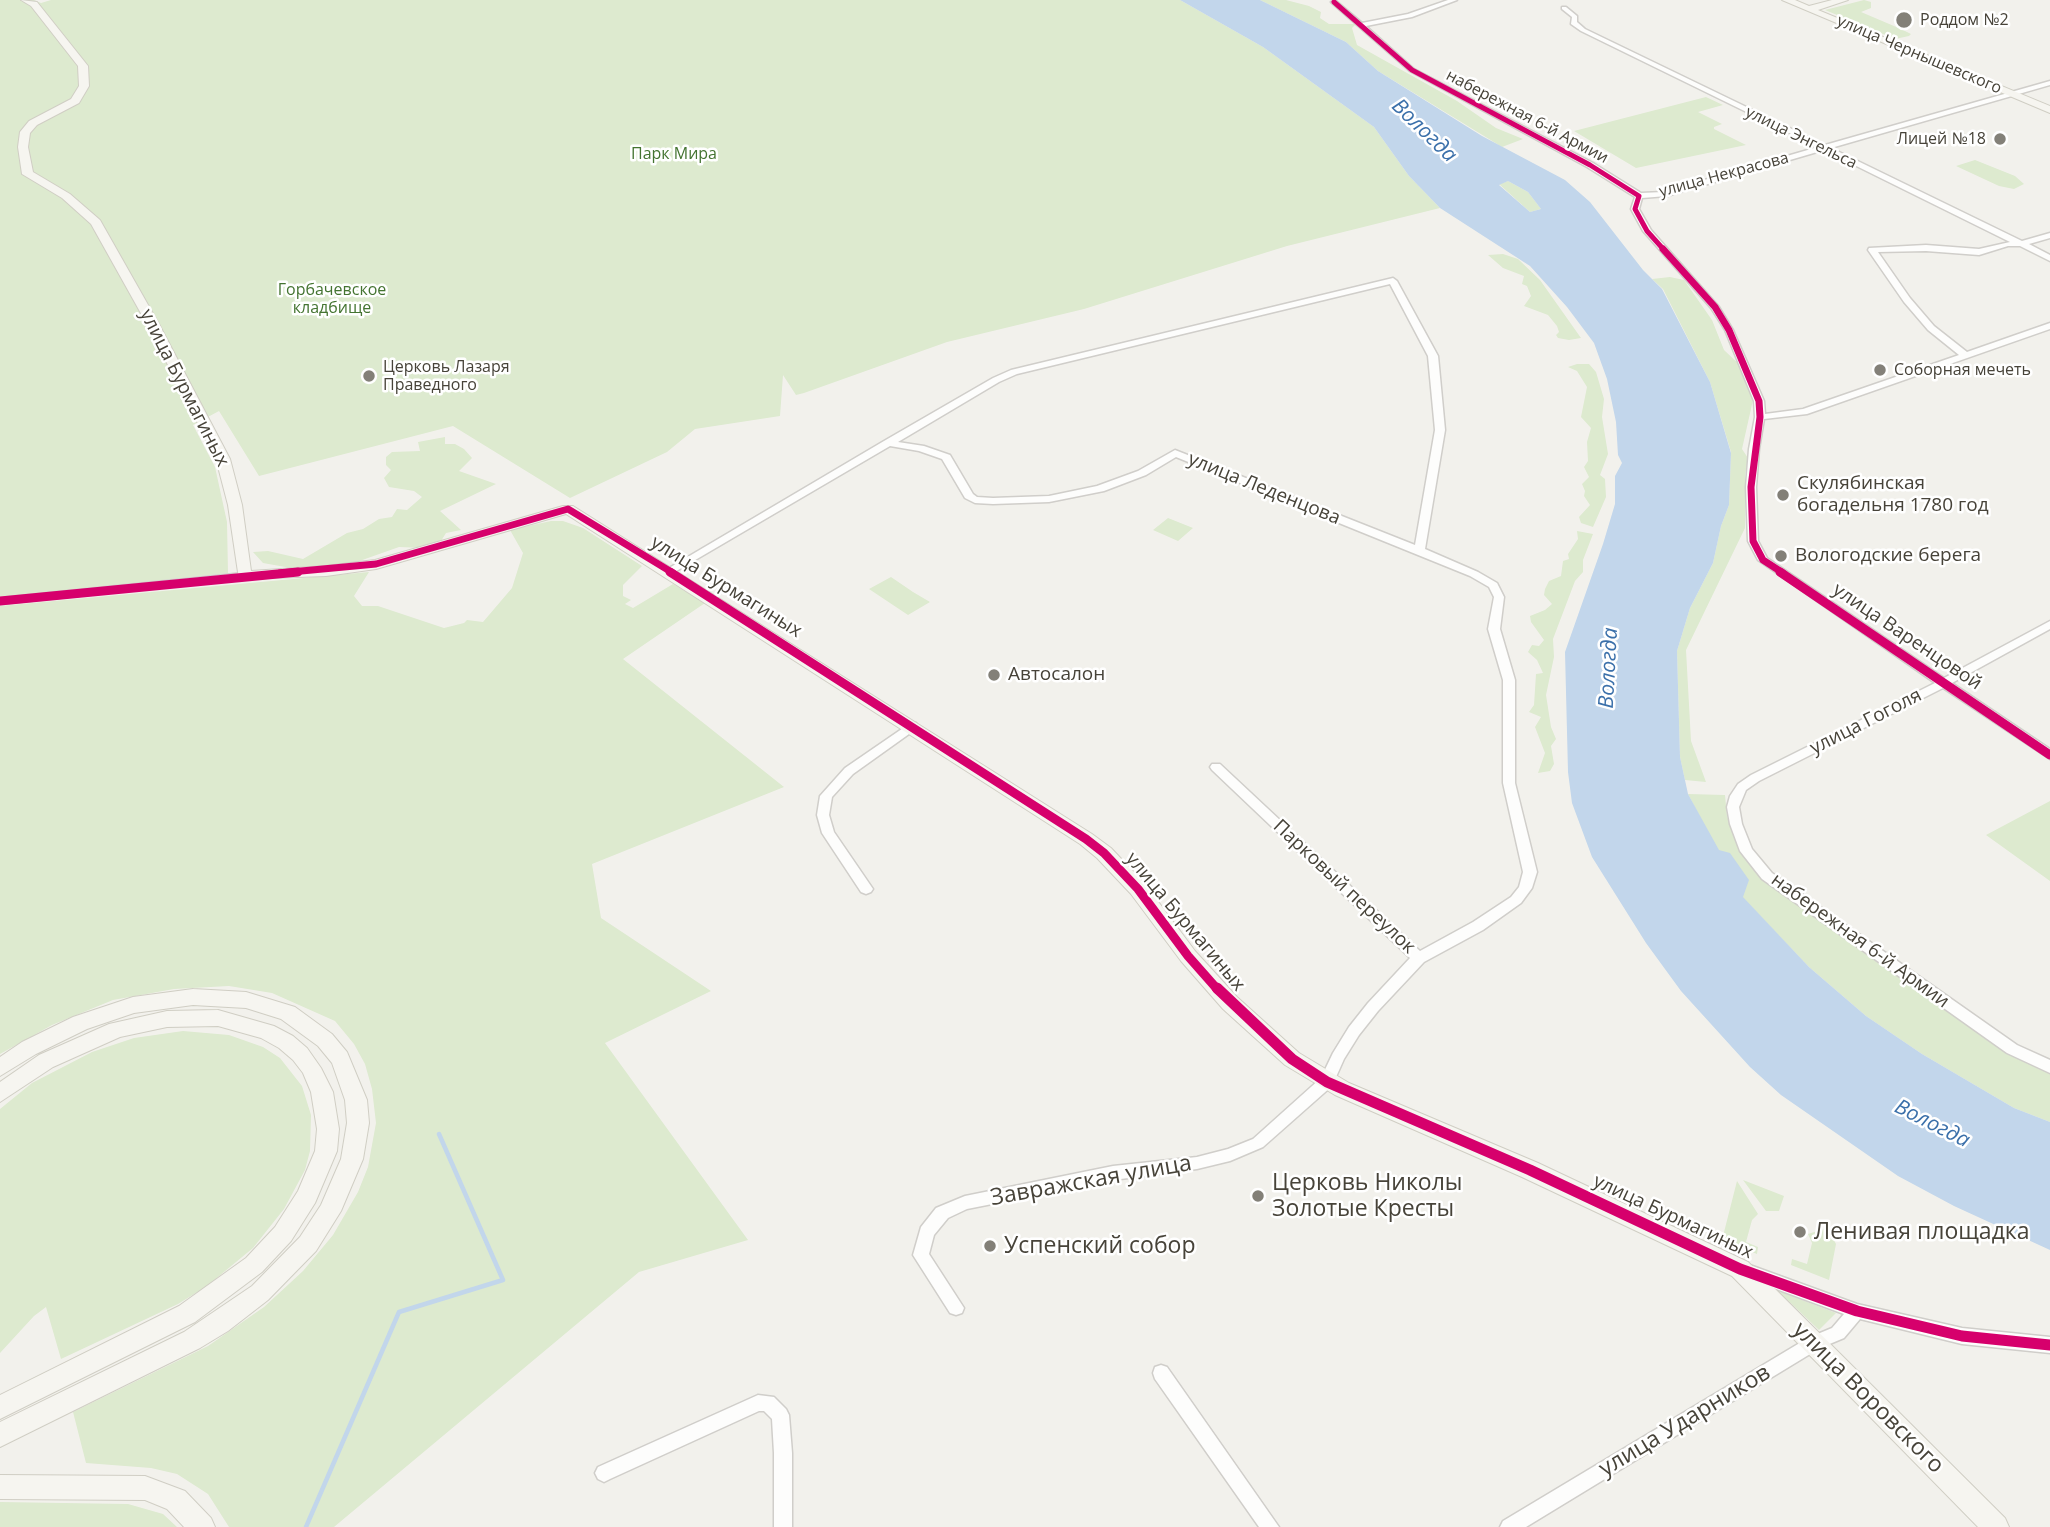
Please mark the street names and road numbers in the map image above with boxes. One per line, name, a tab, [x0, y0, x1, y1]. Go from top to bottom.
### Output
street label: улица Чернышевского	[1834, 12, 2004, 98]
street label: набережная 6-й Армии	[1443, 66, 1611, 168]
street label: улица Энгельса	[1742, 103, 1860, 173]
street label: улица Некрасова	[1657, 148, 1791, 202]
street label: улица Бурмагиных	[134, 305, 234, 471]
street label: улица Леденцова	[1184, 448, 1344, 530]
street label: улица Бурмагиных	[646, 531, 806, 643]
street label: улица Варенцовой	[1828, 579, 1986, 695]
street label: улица Гоголя	[1806, 684, 1926, 760]
street label: Парковый переулок	[1268, 815, 1420, 959]
street label: улица Бурмагиных	[1120, 848, 1250, 996]
street label: набережная 6-й Армии	[1767, 869, 1953, 1013]
street label: Завражская улица	[988, 1150, 1194, 1212]
street label: улица Бурмагиных	[1589, 1170, 1757, 1264]
street label: улица Воровского	[1787, 1317, 1949, 1479]
street label: улица Ударников	[1594, 1359, 1776, 1483]

